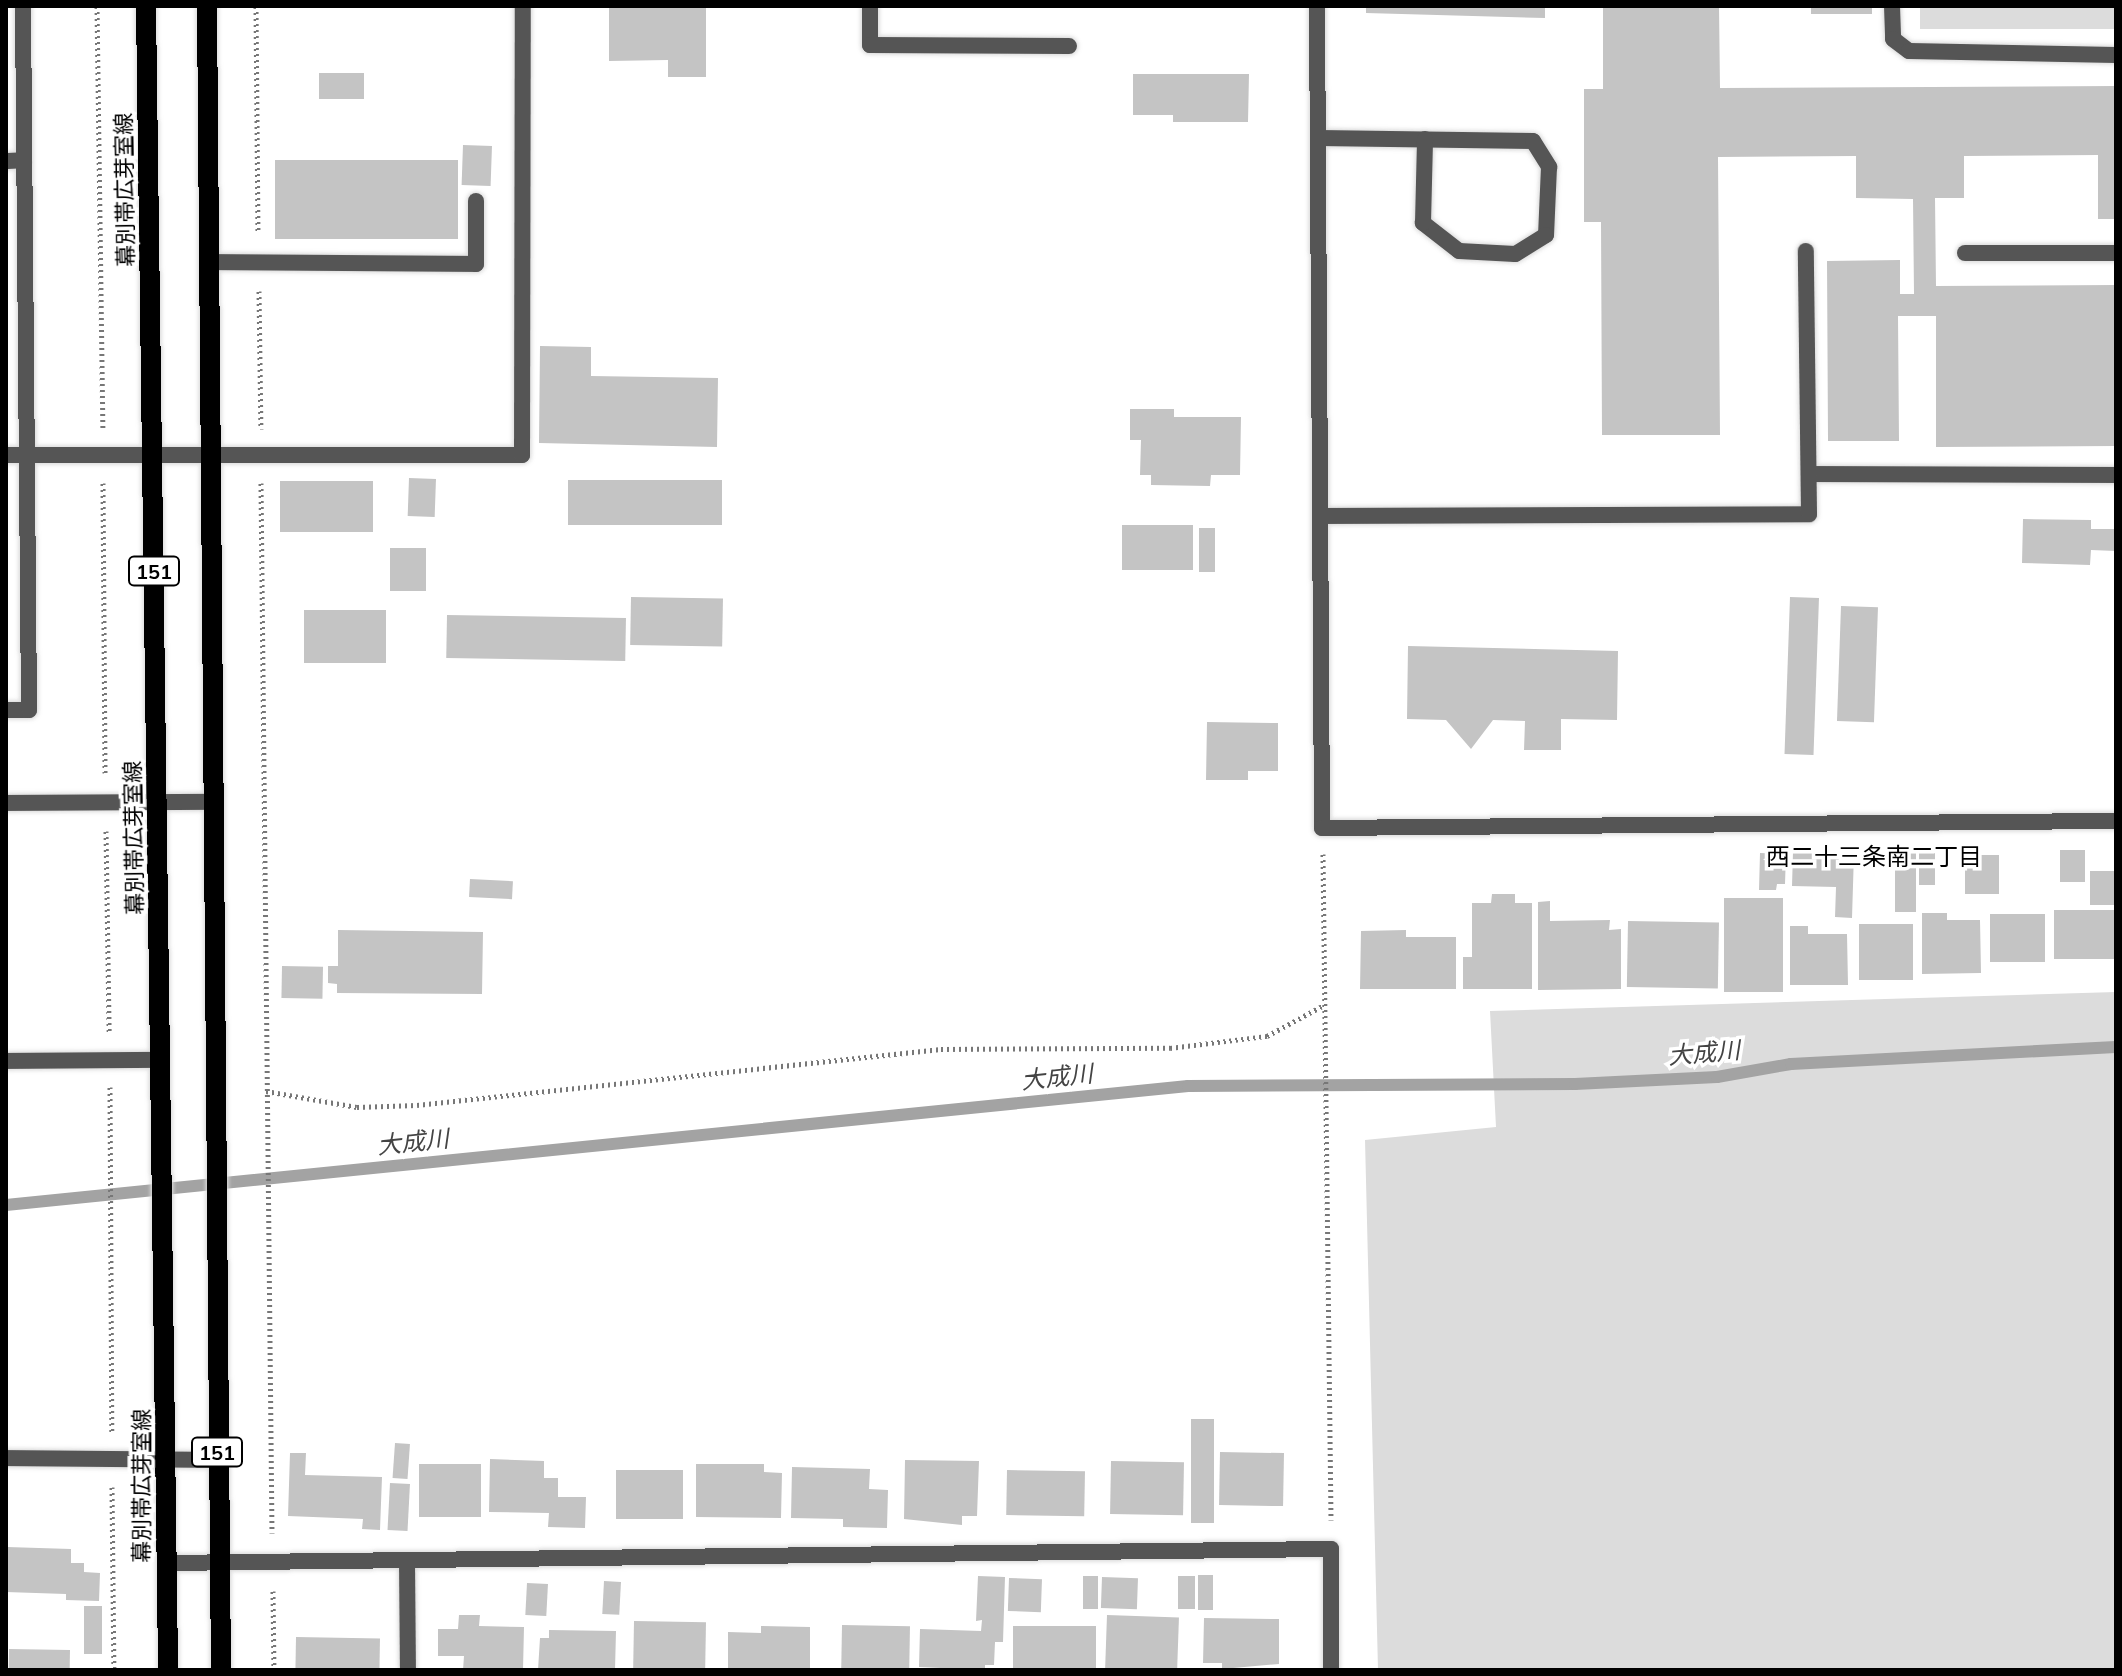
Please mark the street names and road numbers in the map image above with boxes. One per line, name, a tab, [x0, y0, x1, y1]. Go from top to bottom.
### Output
street label: 幕別帯広芽室線	[110, 113, 140, 267]
road number: 151	[128, 555, 180, 587]
street label: 幕別帯広芽室線	[119, 761, 149, 915]
street label: 幕別帯広芽室線	[129, 1409, 155, 1563]
road number: 151	[191, 1436, 243, 1468]

